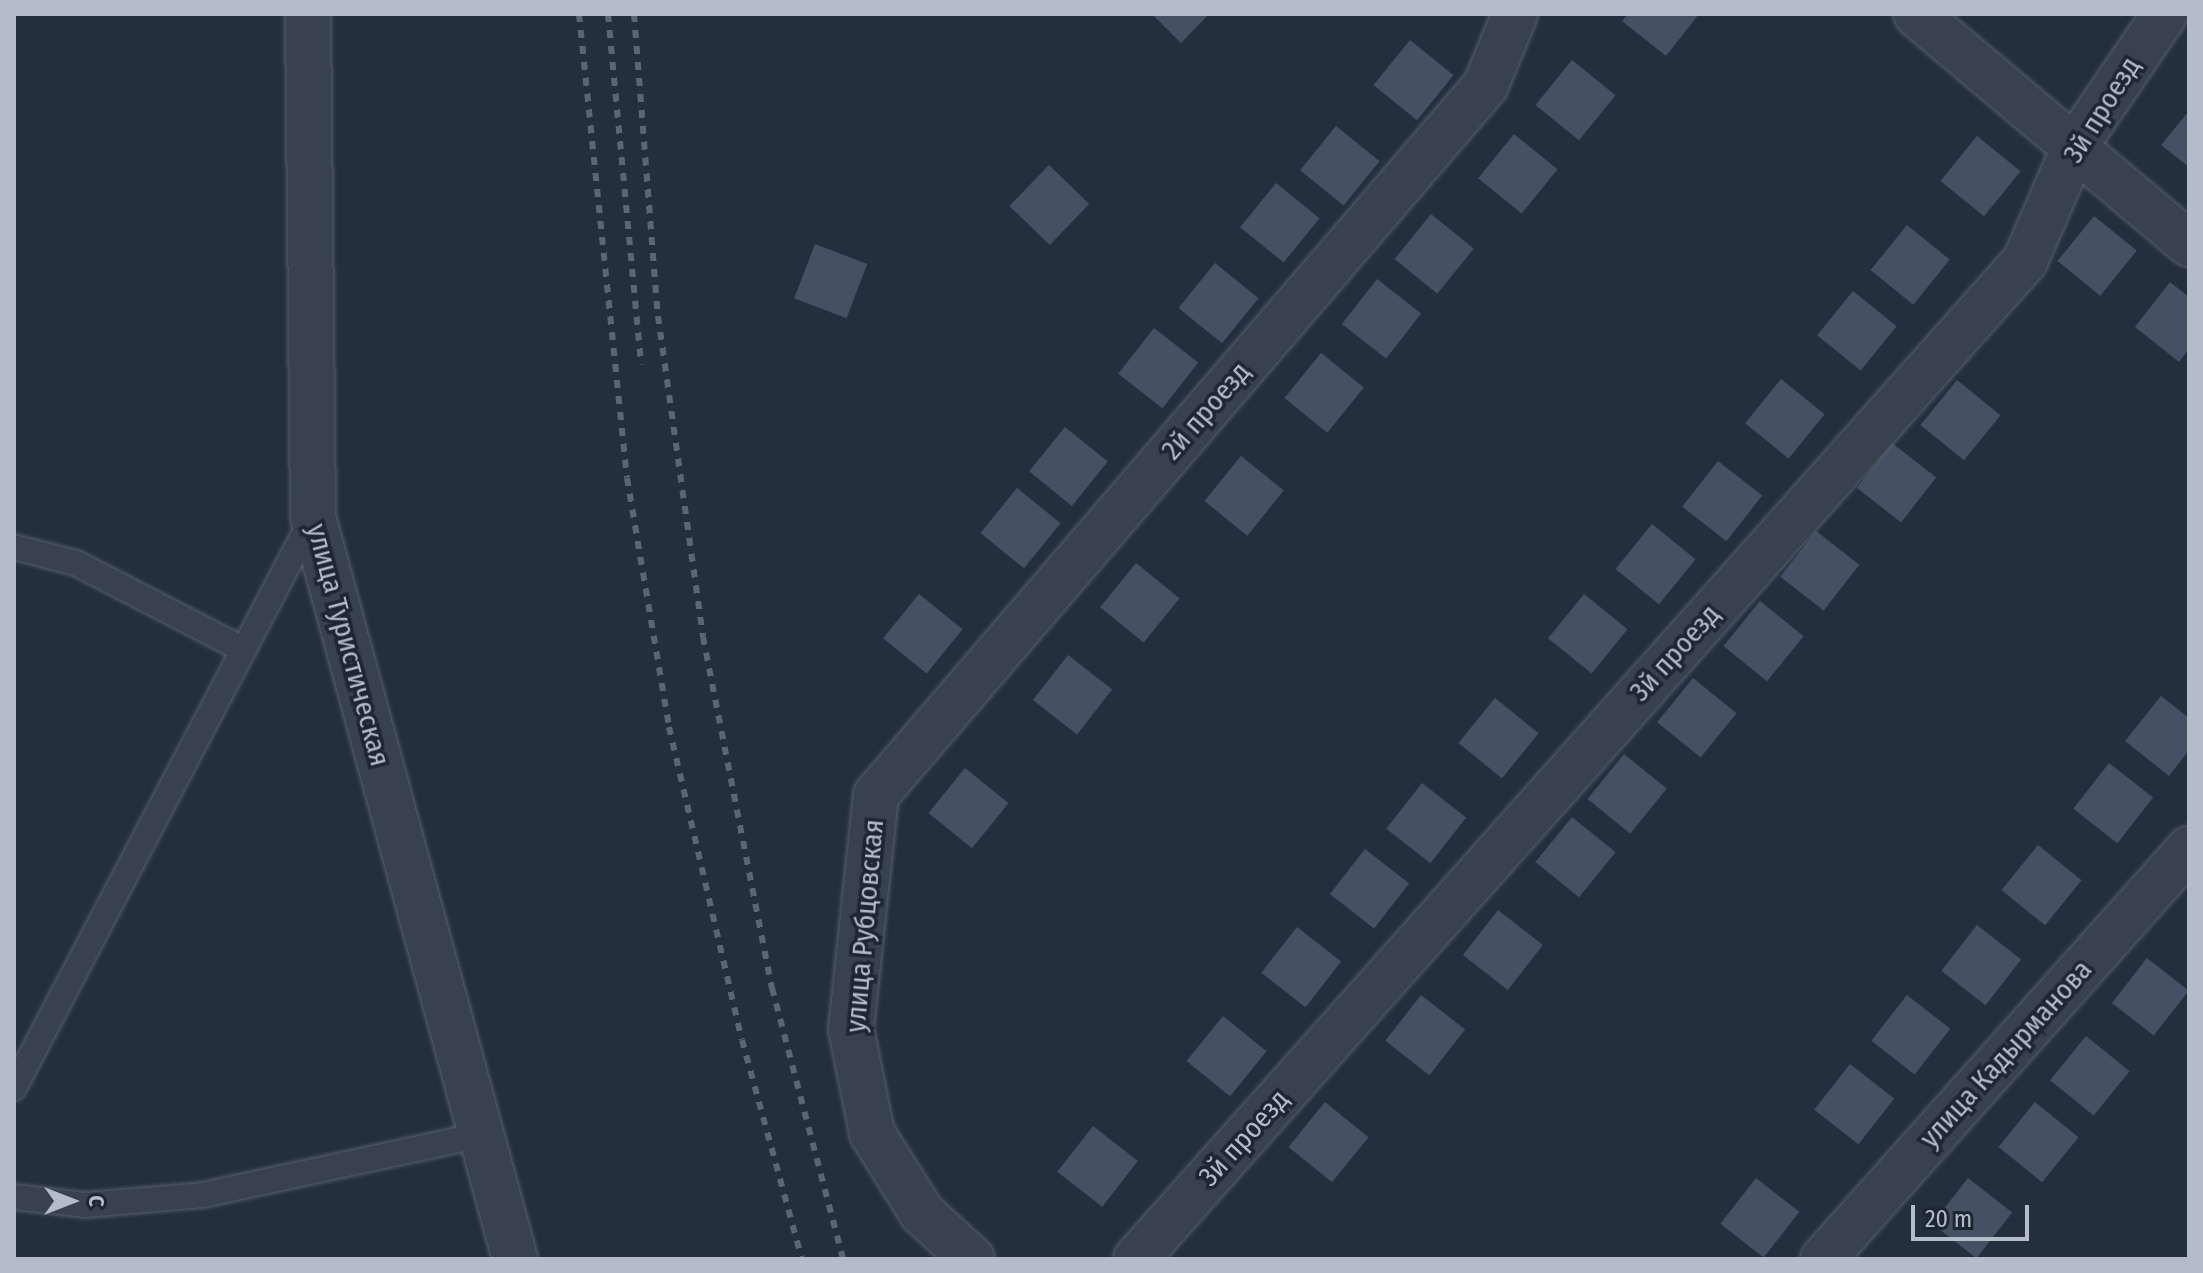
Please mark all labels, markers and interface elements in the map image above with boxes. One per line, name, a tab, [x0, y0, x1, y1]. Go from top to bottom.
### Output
street label: 3й проезд	[2056, 51, 2148, 169]
street label: 2й проезд	[1155, 355, 1257, 467]
street label: улица Туристическая	[300, 520, 396, 770]
street label: 3й проезд	[1623, 598, 1727, 708]
street label: улица Рубцовская	[839, 818, 891, 1034]
street label: улица Кадырманова	[1913, 953, 2099, 1155]
street label: 3й проезд	[1192, 1083, 1296, 1193]
north arrow	[32, 1161, 112, 1241]
scale bar	[1915, 1189, 2033, 1239]
text: С	[83, 1195, 110, 1207]
text: 20 m	[1925, 1205, 1972, 1233]

